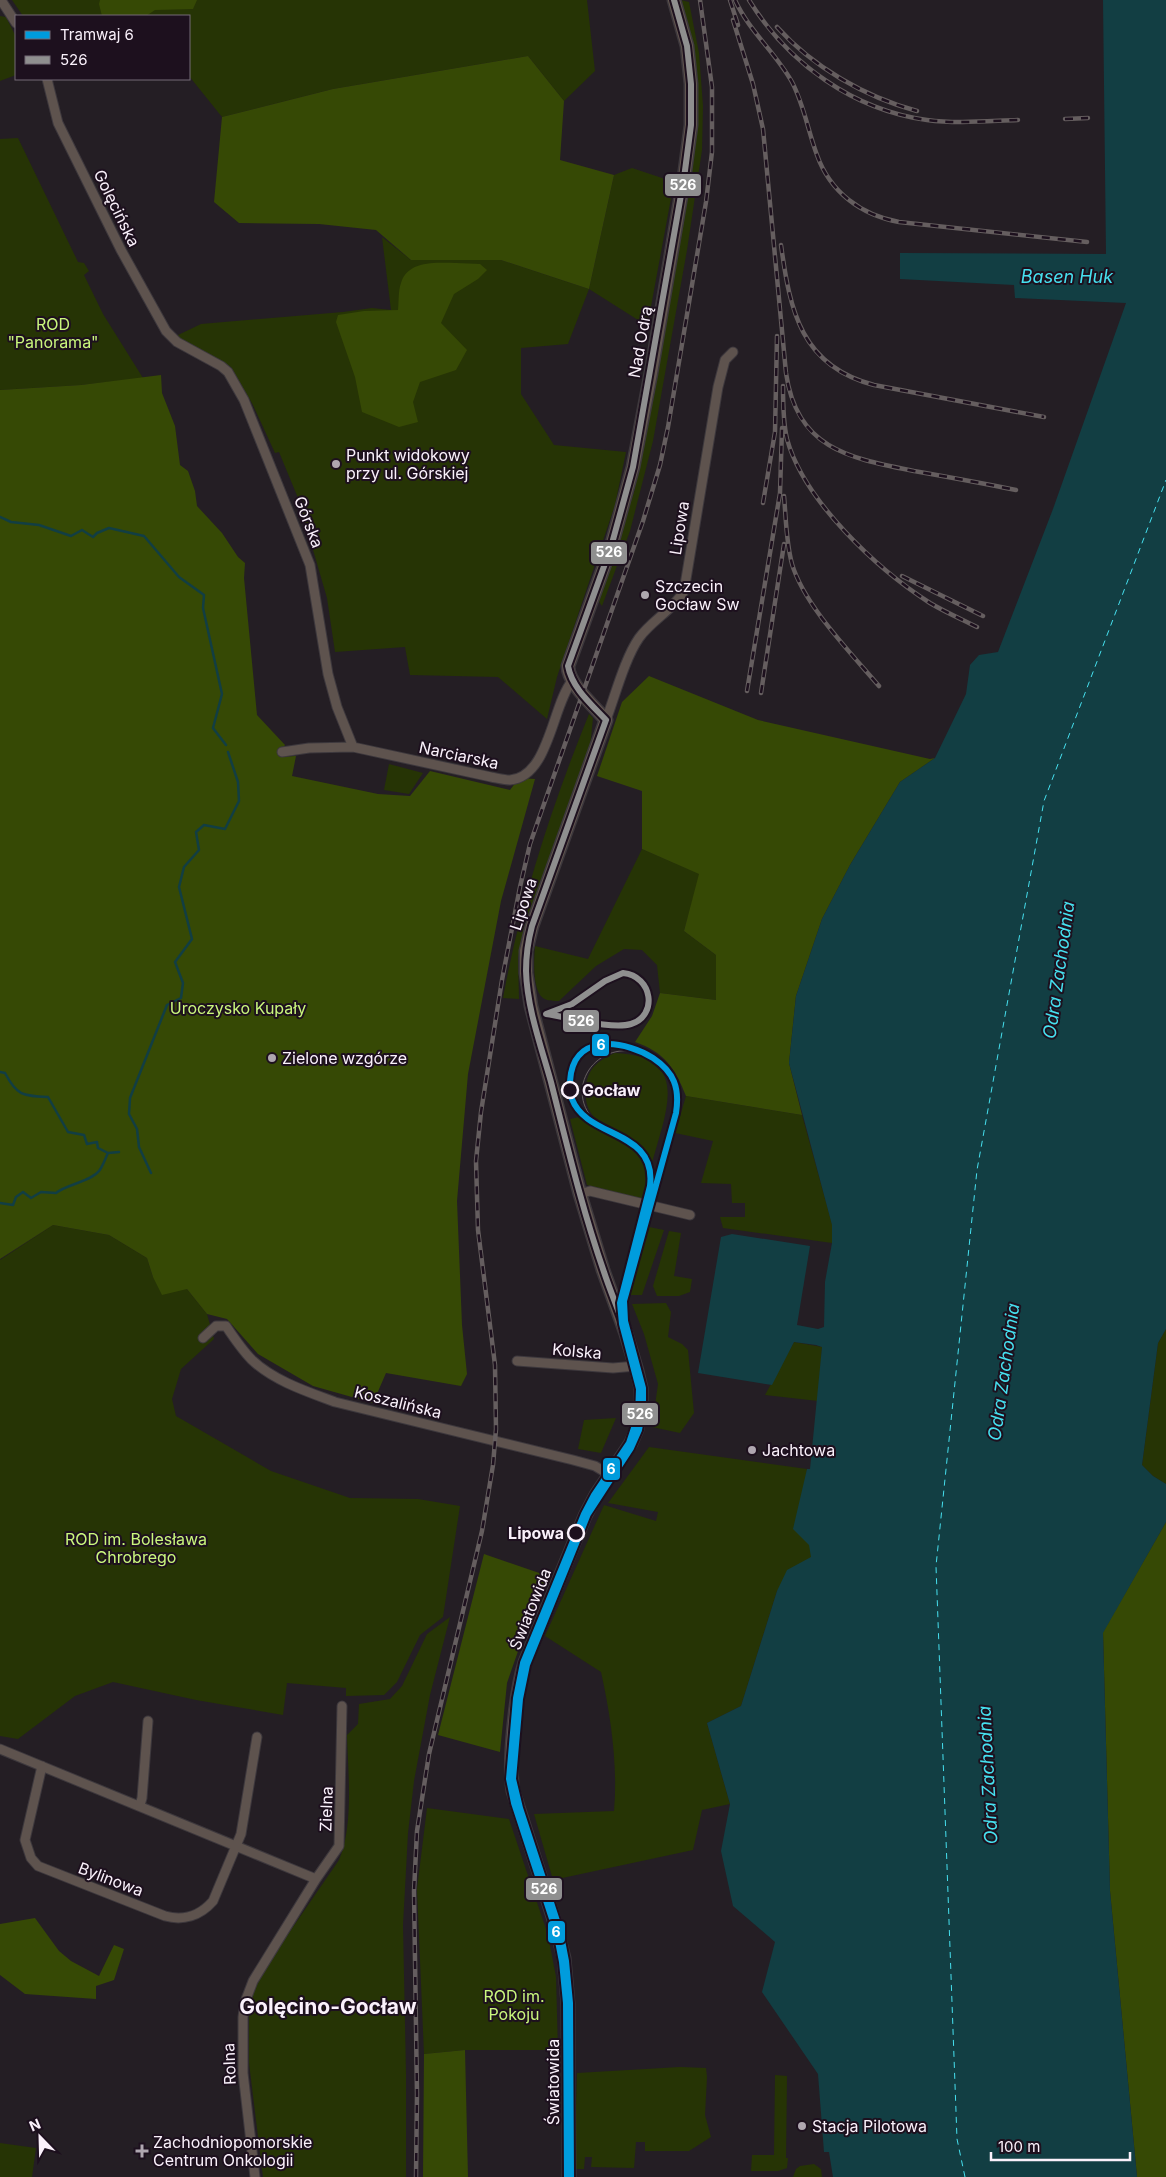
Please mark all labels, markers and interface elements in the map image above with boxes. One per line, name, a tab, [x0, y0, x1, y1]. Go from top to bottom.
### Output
legend	[15, 15, 190, 80]
text: Tramwaj 6	[60, 25, 134, 44]
text: 526	[60, 50, 88, 69]
street label: Golęcińska	[90, 166, 144, 250]
line badge: 526	[664, 173, 702, 197]
text: 526	[670, 176, 696, 193]
water label: Basen Huk	[1021, 266, 1114, 287]
street label: Nad Odrą	[624, 305, 656, 379]
park label: ROD "Panorama"	[7, 314, 99, 352]
place label: Punkt widokowy przy ul. Górskiej	[346, 445, 470, 483]
marker: Punkt widokowy przy ul. Górskiej	[330, 458, 342, 470]
street label: Górska	[290, 493, 328, 551]
street label: Lipowa	[665, 500, 693, 556]
line badge: 526	[590, 541, 628, 565]
text: 526	[596, 543, 622, 560]
place label: Szczecin Gocław Sw	[655, 576, 739, 614]
marker: Szczecin Gocław Sw	[639, 589, 651, 601]
street label: Narciarska	[417, 737, 501, 773]
street label: Lipowa	[505, 875, 541, 933]
water label: Odra Zachodnia	[1038, 900, 1079, 1040]
park label: Uroczysko Kupały	[170, 998, 306, 1018]
line badge: 526	[562, 1009, 600, 1033]
text: 526	[568, 1012, 594, 1029]
line badge: 6	[591, 1033, 610, 1057]
text: 6	[596, 1036, 606, 1053]
place label: Zielone wzgórze	[282, 1048, 407, 1068]
marker: Zielone wzgórze	[266, 1052, 278, 1064]
place label: Gocław	[582, 1080, 641, 1100]
marker: Gocław	[561, 1081, 579, 1099]
water label: Odra Zachodnia	[983, 1302, 1024, 1442]
street label: Kolska	[551, 1339, 603, 1363]
street label: Koszalińska	[352, 1381, 444, 1423]
line badge: 526	[621, 1402, 659, 1426]
text: 526	[627, 1405, 653, 1422]
place label: Jachtowa	[762, 1440, 835, 1460]
marker: Jachtowa	[746, 1444, 758, 1456]
line badge: 6	[602, 1457, 621, 1481]
text: 6	[606, 1460, 616, 1477]
place label: Lipowa	[508, 1523, 564, 1543]
marker: Lipowa	[567, 1524, 585, 1542]
park label: ROD im. Bolesława Chrobrego	[65, 1529, 207, 1567]
street label: Światowida	[505, 1565, 555, 1653]
water label: Odra Zachodnia	[973, 1705, 1002, 1845]
street label: Zielna	[315, 1786, 337, 1832]
street label: Bylinowa	[76, 1857, 146, 1901]
line badge: 526	[525, 1877, 563, 1901]
text: 526	[531, 1880, 557, 1897]
line badge: 6	[547, 1920, 566, 1944]
text: 6	[551, 1923, 561, 1940]
park label: ROD im. Pokoju	[483, 1986, 545, 2024]
district label: Golęcino-Gocław	[239, 1994, 417, 2019]
street label: Światowida	[543, 2039, 563, 2125]
street label: Rolna	[218, 2043, 240, 2085]
north arrow	[15, 2112, 65, 2162]
text: N	[26, 2115, 43, 2134]
place label: Stacja Pilotowa	[812, 2116, 927, 2136]
marker: Stacja Pilotowa	[796, 2120, 808, 2132]
scale bar	[991, 2130, 1130, 2162]
place label: Zachodniopomorskie Centrum Onkologii	[153, 2132, 312, 2170]
text: 100 m	[998, 2137, 1040, 2156]
marker: Zachodniopomorskie Centrum Onkologii	[135, 2144, 149, 2158]

